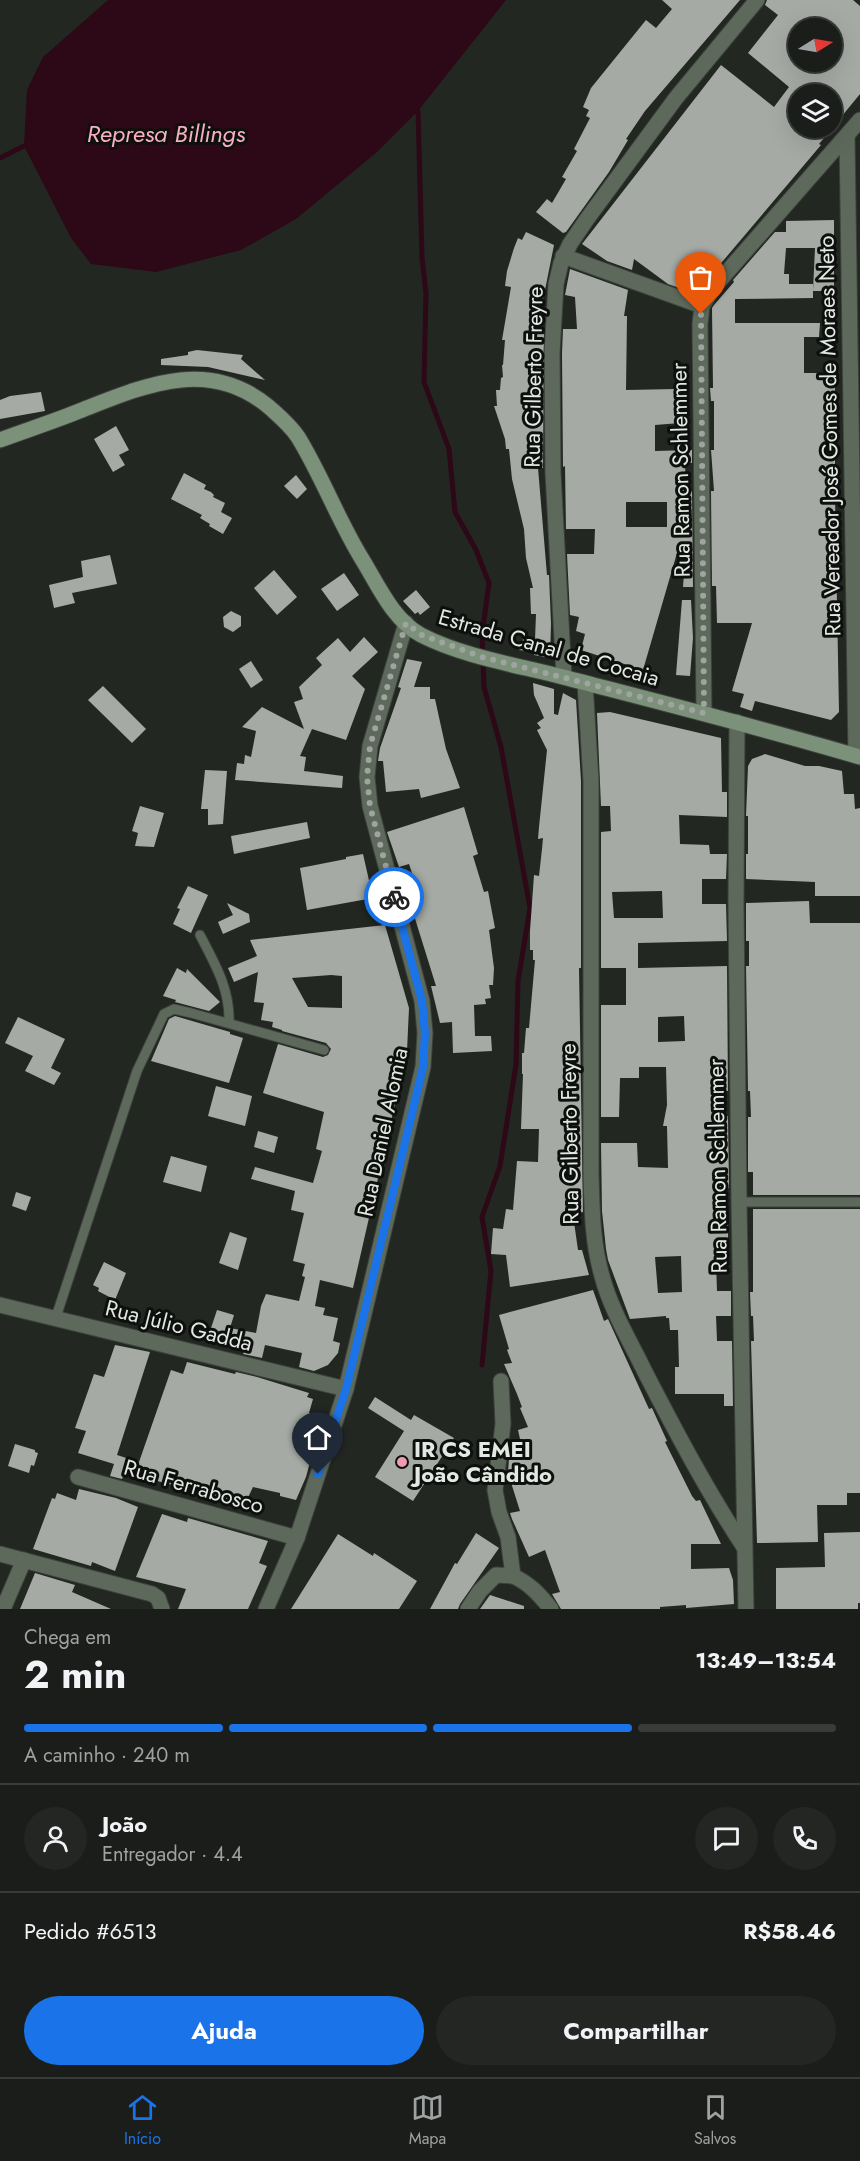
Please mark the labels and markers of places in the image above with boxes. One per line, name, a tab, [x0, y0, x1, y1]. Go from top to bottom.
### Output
pin	[675, 252, 726, 314]
pin	[292, 1412, 343, 1474]
place label: IR CS EMEI João Cândido	[410, 1433, 552, 1490]
marker: IR CS EMEI João Cândido	[395, 1455, 409, 1469]

